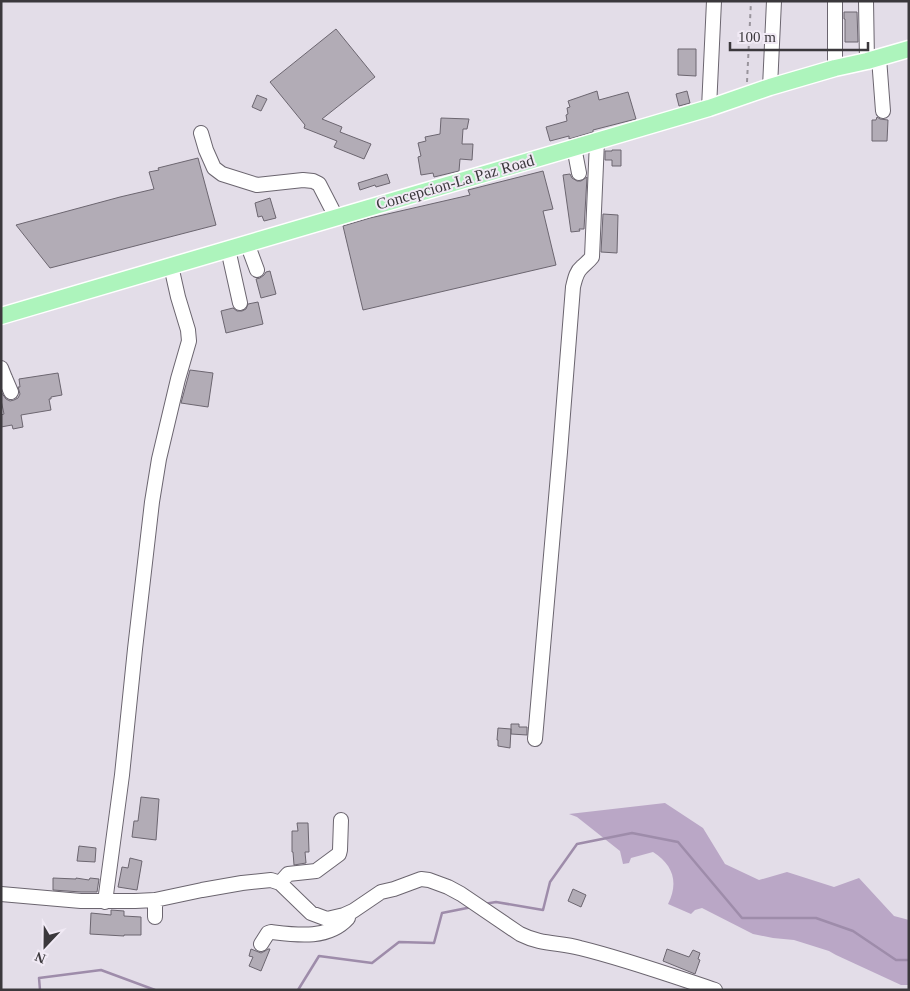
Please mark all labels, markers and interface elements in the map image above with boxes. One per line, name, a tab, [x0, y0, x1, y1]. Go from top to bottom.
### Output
scale bar	[730, 20, 868, 52]
text: 100 m	[738, 29, 776, 45]
street label: Concepcion-La Paz Road	[374, 151, 536, 214]
north arrow	[20, 921, 70, 971]
text: N	[33, 949, 48, 966]

